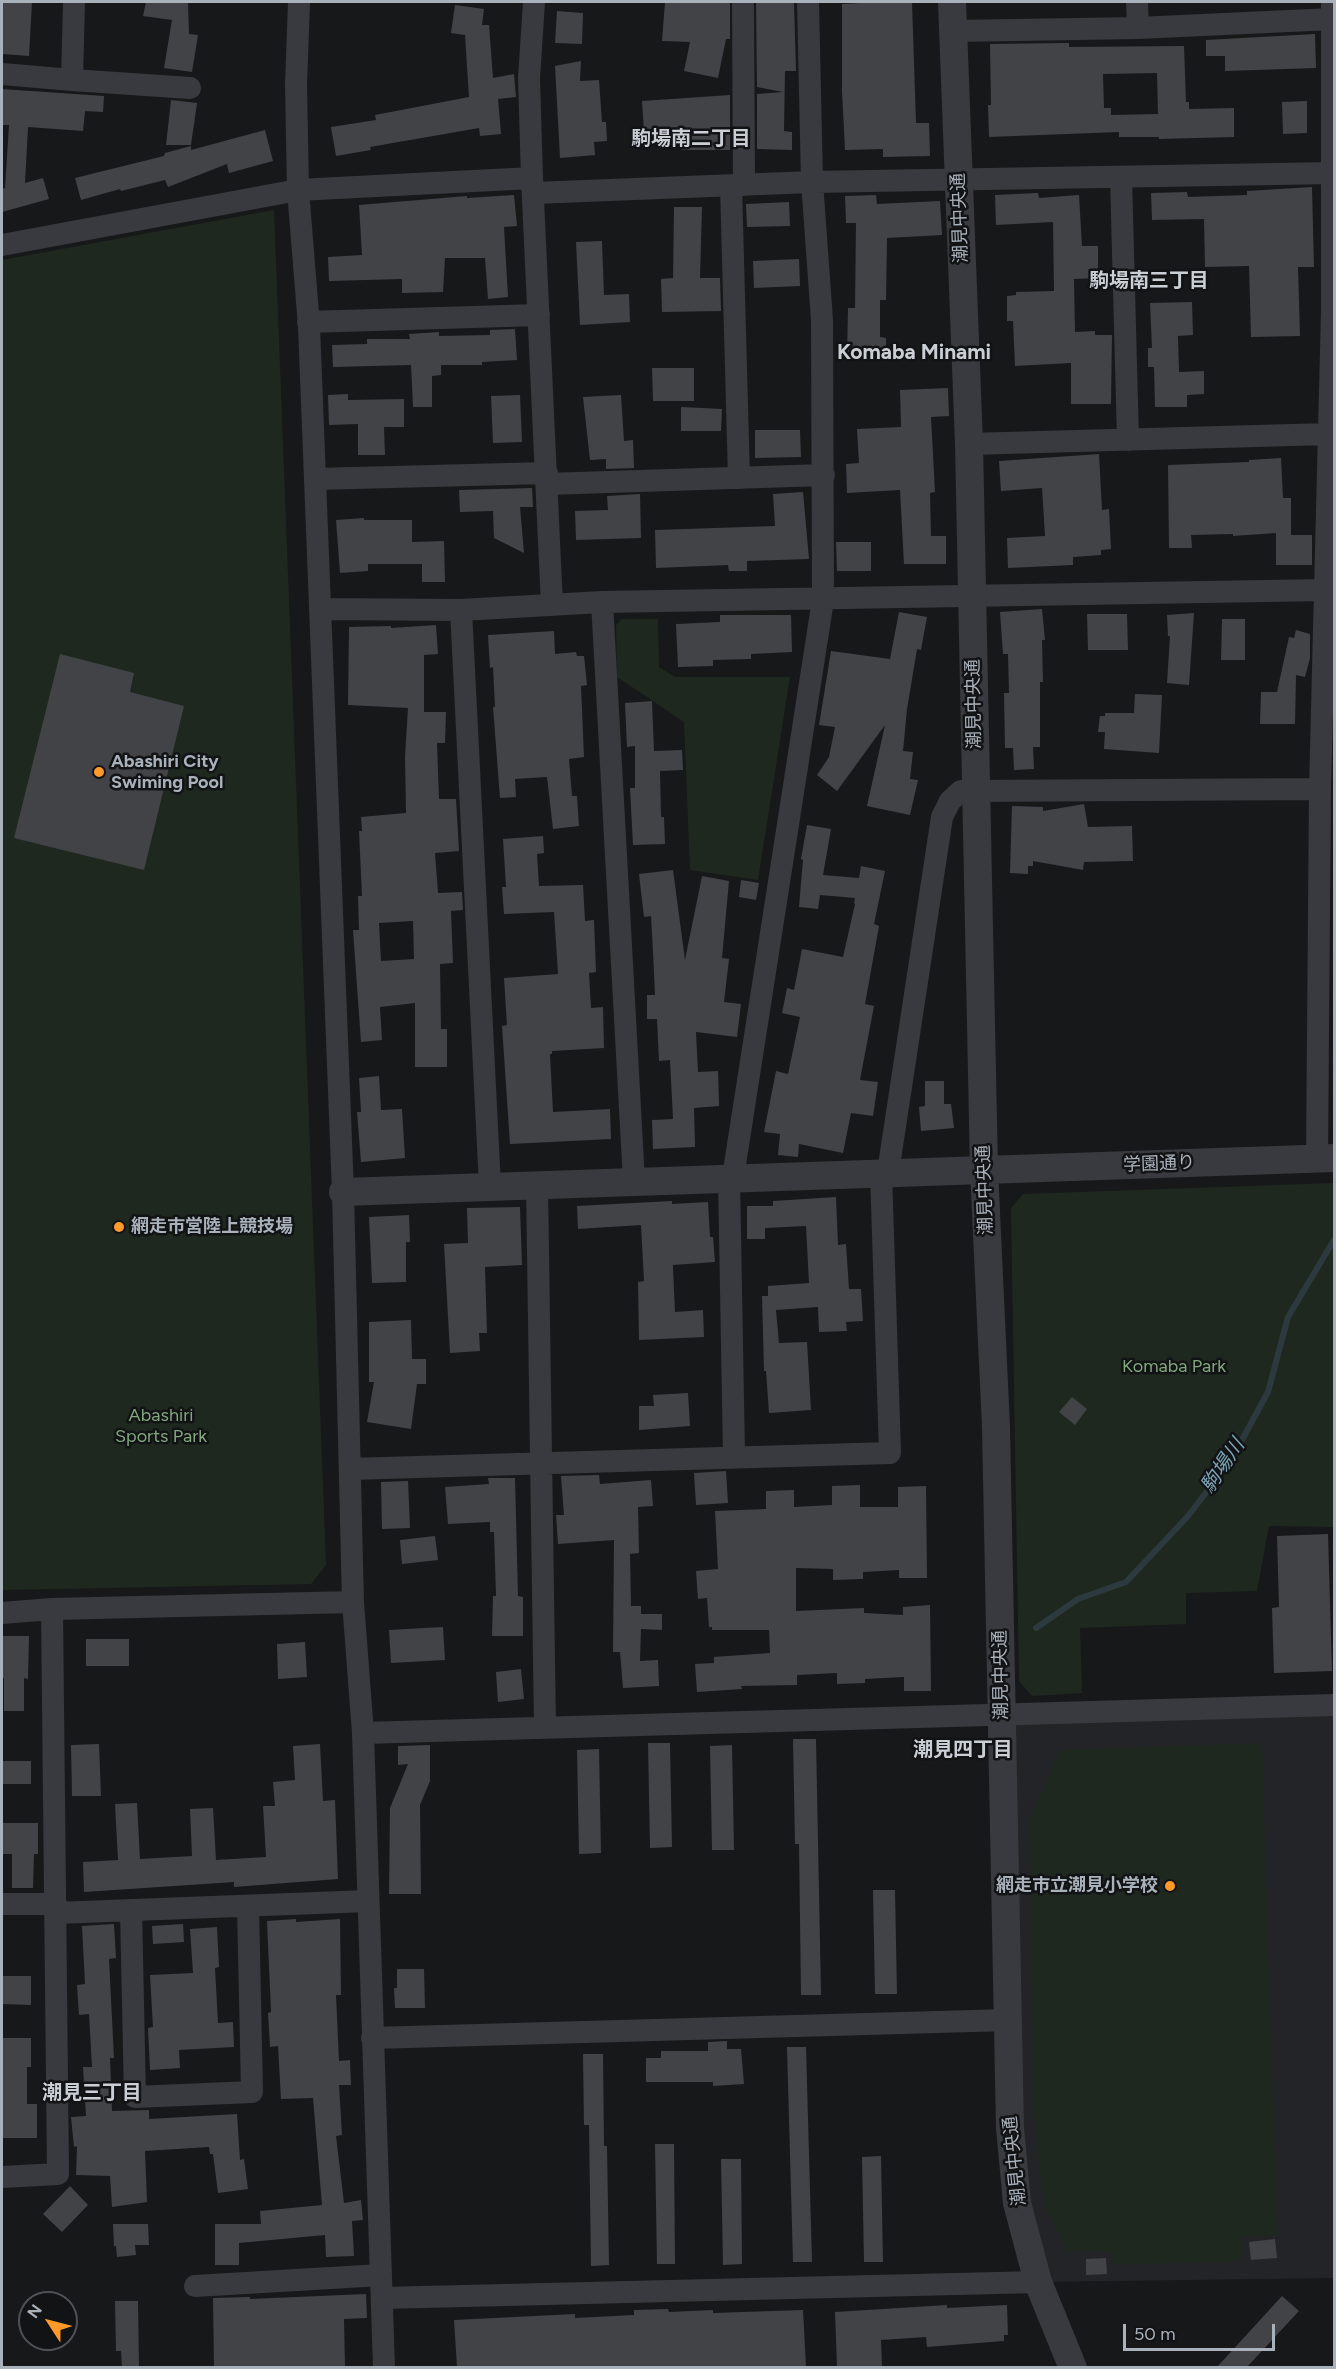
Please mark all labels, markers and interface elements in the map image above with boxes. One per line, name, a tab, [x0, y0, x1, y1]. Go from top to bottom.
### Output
district label: 駒場南二丁目	[631, 127, 751, 151]
street label: 潮見中央通	[948, 173, 972, 263]
district label: 駒場南三丁目	[1089, 269, 1209, 293]
district label: Komaba Minami	[837, 340, 991, 366]
street label: 潮見中央通	[962, 659, 986, 749]
place label: Abashiri City Swiming Pool	[111, 751, 223, 794]
marker: Abashiri City Swiming Pool	[92, 765, 106, 779]
street label: 潮見中央通	[973, 1145, 997, 1235]
street label: 学園通り	[1123, 1152, 1195, 1176]
place label: 網走市営陸上競技場	[131, 1216, 293, 1238]
marker: 網走市営陸上競技場	[112, 1220, 126, 1234]
park label: Komaba Park	[1122, 1356, 1226, 1378]
park label: Abashiri Sports Park	[115, 1405, 207, 1448]
water label: 駒場川	[1196, 1434, 1250, 1498]
street label: 潮見中央通	[989, 1630, 1013, 1720]
district label: 潮見四丁目	[913, 1738, 1013, 1762]
place label: 網走市立潮見小学校	[996, 1875, 1158, 1897]
marker: 網走市立潮見小学校	[1163, 1879, 1177, 1893]
district label: 潮見三丁目	[42, 2081, 142, 2105]
street label: 潮見中央通	[1000, 2115, 1030, 2207]
north arrow	[18, 2291, 78, 2351]
text: N	[23, 2301, 46, 2322]
scale bar	[1126, 2312, 1278, 2350]
text: 50 m	[1134, 2323, 1176, 2345]

